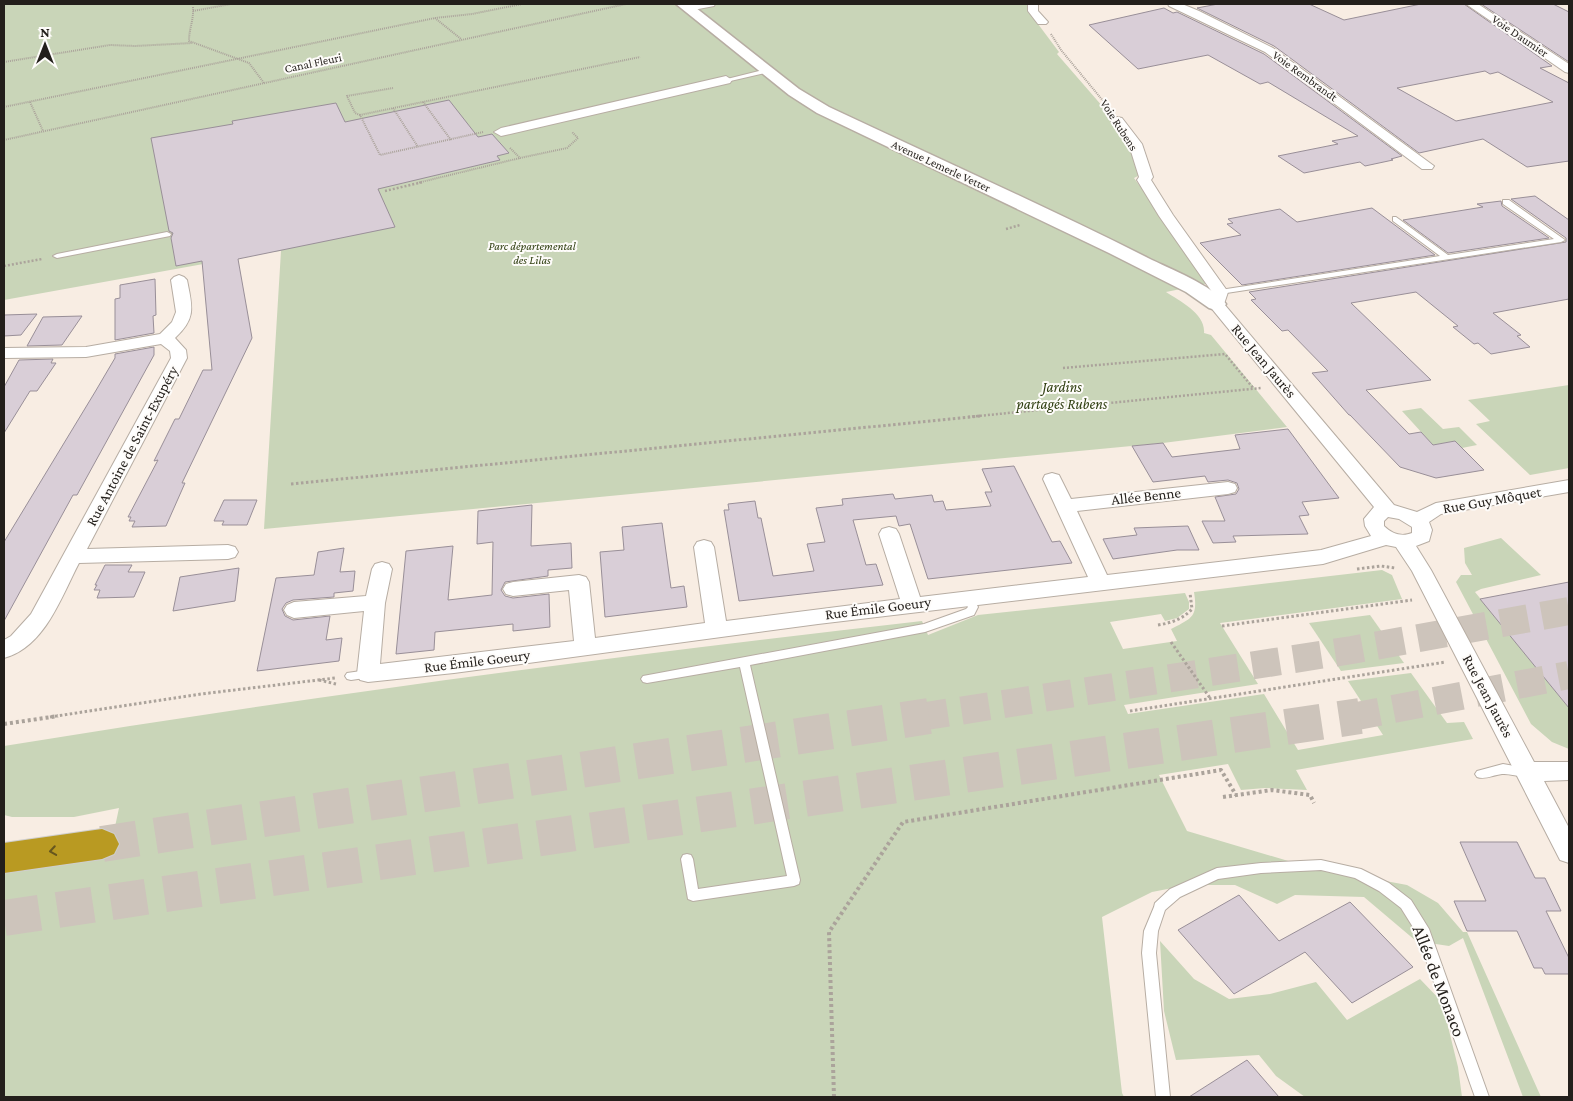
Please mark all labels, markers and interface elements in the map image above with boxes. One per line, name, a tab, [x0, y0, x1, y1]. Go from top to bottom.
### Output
street label: Voie Daumier	[1489, 12, 1552, 60]
north arrow	[20, 20, 70, 70]
text: N	[40, 24, 50, 40]
street label: Voie Rembrandt	[1270, 48, 1341, 105]
street label: Canal Fleuri	[283, 50, 343, 76]
street label: Voie Rubens	[1097, 97, 1141, 154]
street label: Avenue Lemerle Vetter	[889, 137, 993, 195]
park label: Parc départemental des Lilas	[488, 239, 577, 267]
street label: Rue Jean Jaurès	[1228, 321, 1299, 402]
street label: Rue Antoine de Saint-Exupéry	[83, 363, 182, 529]
park label: Jardins partagés Rubens	[1016, 379, 1108, 413]
street label: Rue Guy Môquet	[1441, 483, 1544, 518]
street label: Allée Benne	[1110, 484, 1182, 508]
street label: Rue Émile Goeury	[824, 594, 932, 623]
street label: Rue Émile Goeury	[423, 647, 531, 676]
street label: Rue Jean Jaurès	[1459, 652, 1517, 741]
one-way arrow	[49, 845, 57, 856]
street label: Allée de Monaco	[1409, 922, 1469, 1040]

